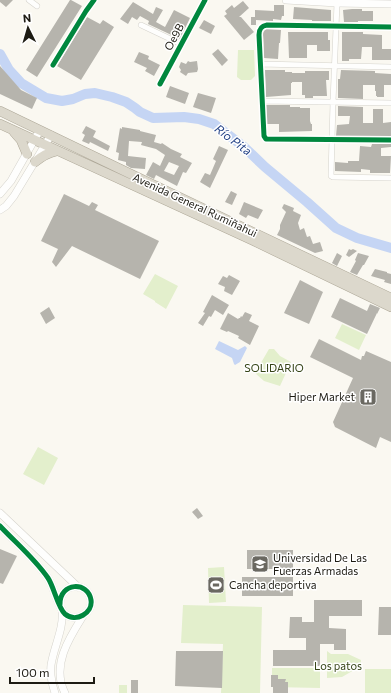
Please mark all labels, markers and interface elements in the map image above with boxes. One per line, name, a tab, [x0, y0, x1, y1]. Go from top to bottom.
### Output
north arrow	[8, 8, 48, 48]
text: N	[22, 11, 32, 24]
street label: Oe9B	[161, 21, 186, 52]
water label: Río Pita	[212, 121, 255, 158]
street label: Avenida General Rumiñahui	[131, 170, 260, 239]
park label: SOLIDARIO	[244, 361, 304, 374]
building icon: Hiper Market	[358, 387, 378, 407]
place label: Hiper Market	[289, 390, 355, 403]
place label: Universidad De Las Fuerzas Armadas	[273, 551, 367, 577]
school or university icon: Universidad De Las Fuerzas Armadas	[250, 554, 270, 574]
sports icon: Cancha deportiva	[206, 575, 226, 595]
place label: Cancha deportiva	[229, 578, 316, 591]
scale bar	[10, 659, 94, 685]
park label: Los patos	[314, 659, 362, 672]
text: 100 m	[16, 665, 50, 679]

